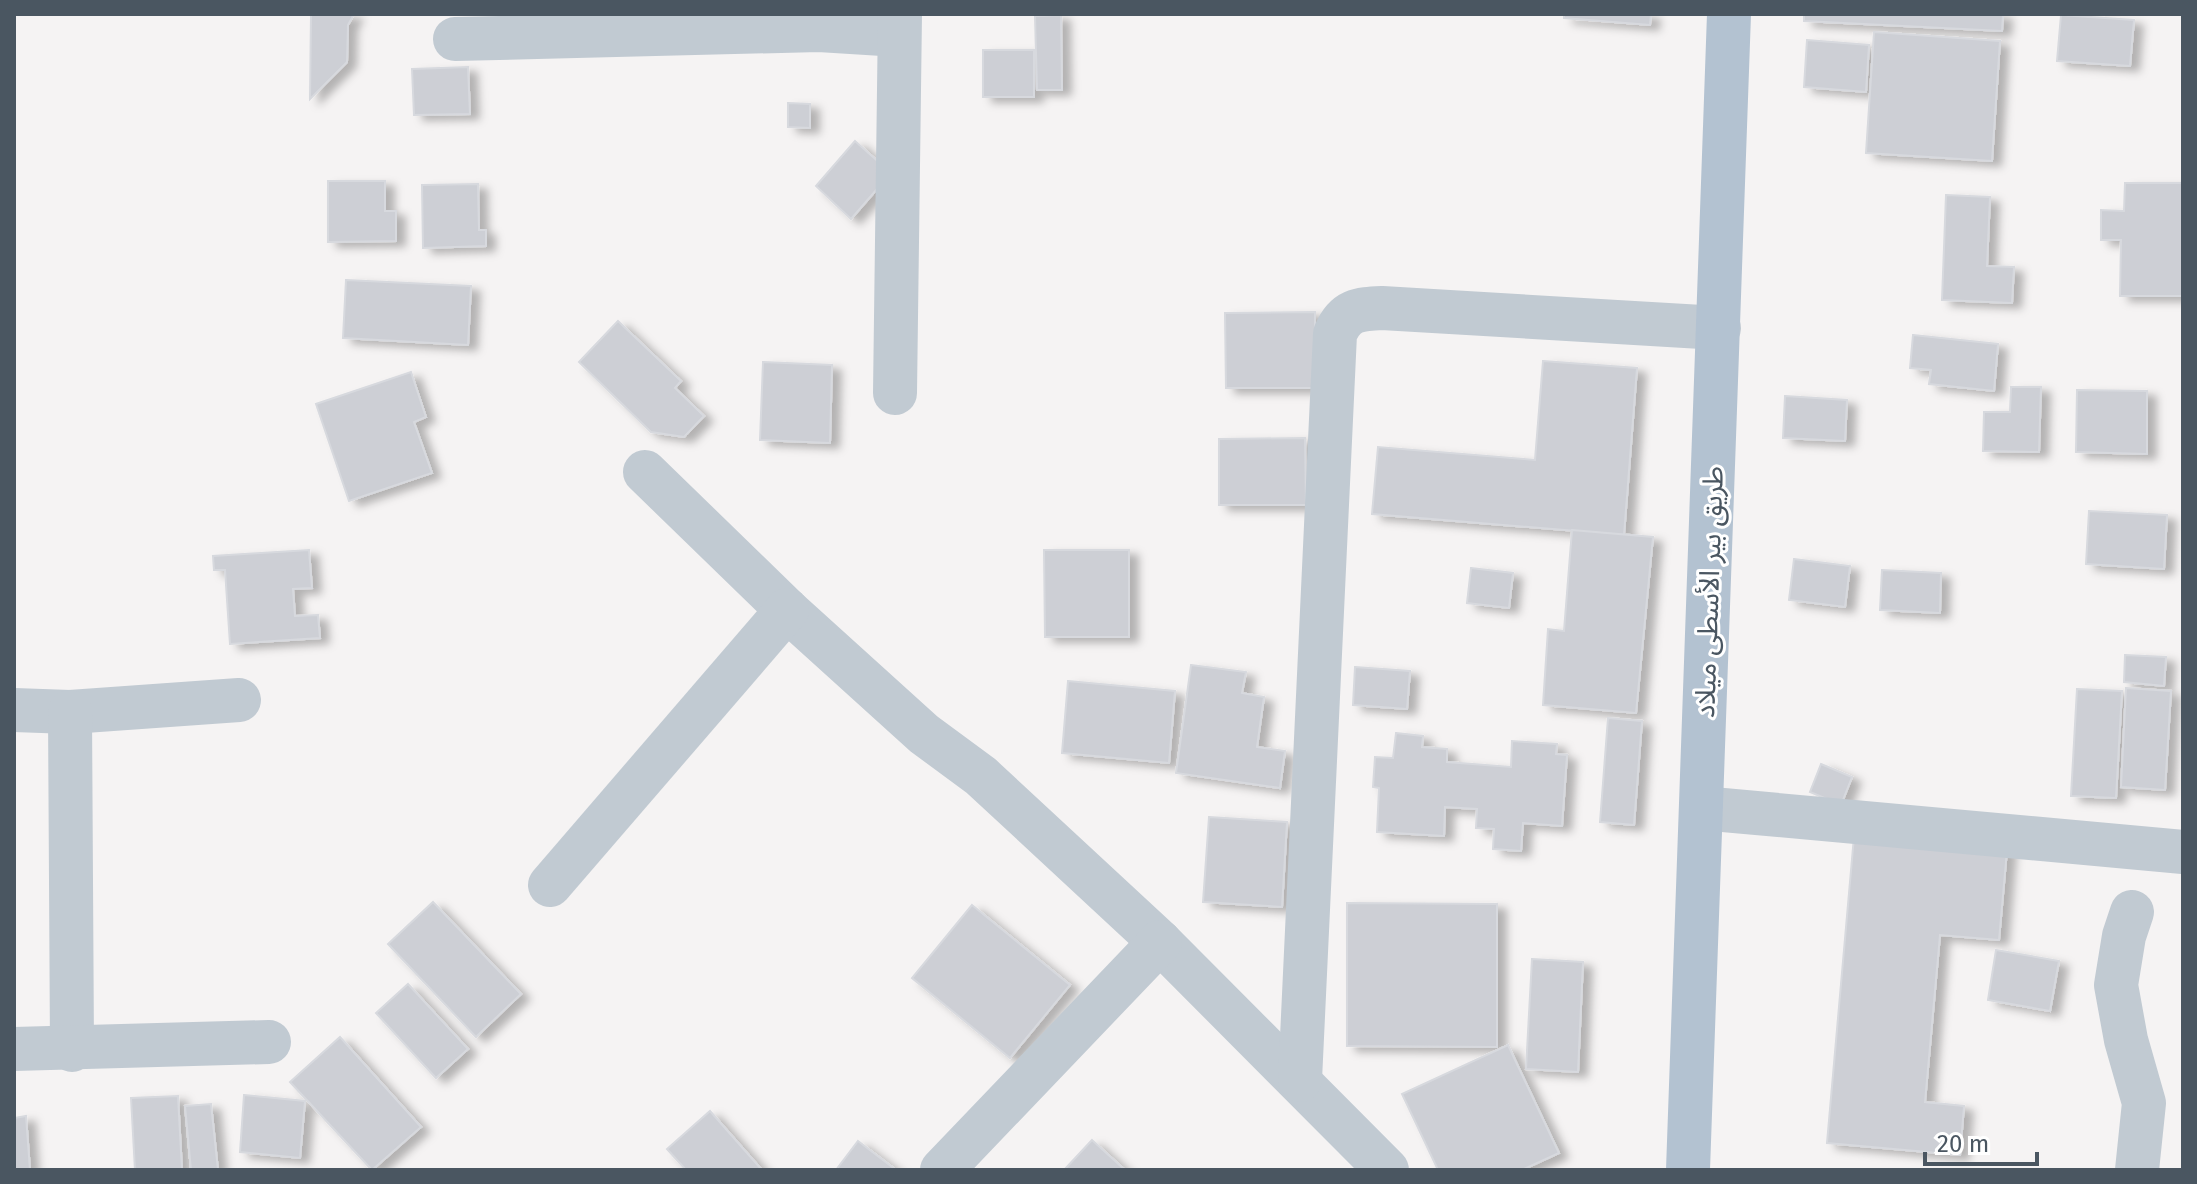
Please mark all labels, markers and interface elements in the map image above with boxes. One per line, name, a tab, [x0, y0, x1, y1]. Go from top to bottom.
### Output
street label: طريق بير الأسطى ميلاد	[1688, 465, 1731, 719]
scale bar	[1925, 1116, 2037, 1166]
text: 20 m	[1937, 1130, 1989, 1158]

